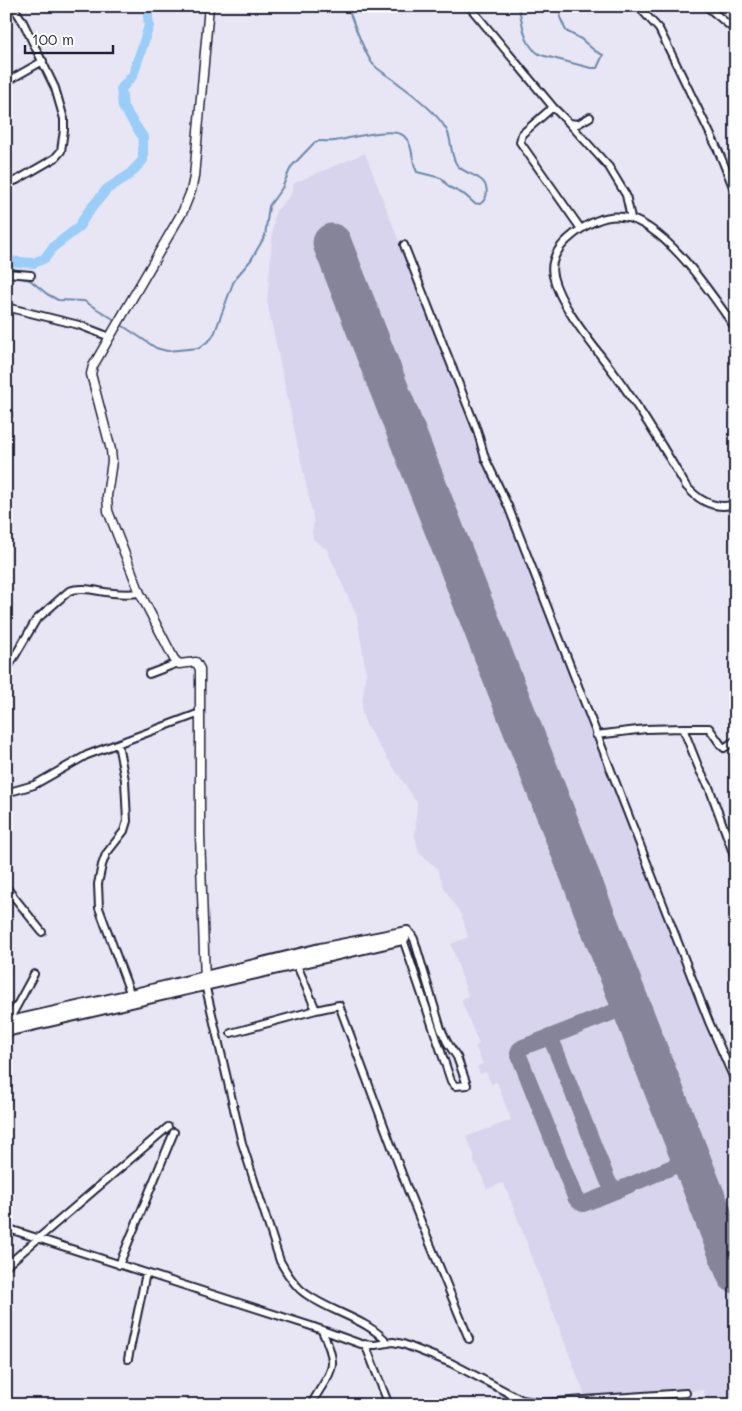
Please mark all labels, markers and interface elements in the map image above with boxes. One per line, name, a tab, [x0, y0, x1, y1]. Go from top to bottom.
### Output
scale bar	[25, 22, 112, 54]
text: 100 m	[32, 29, 74, 49]

